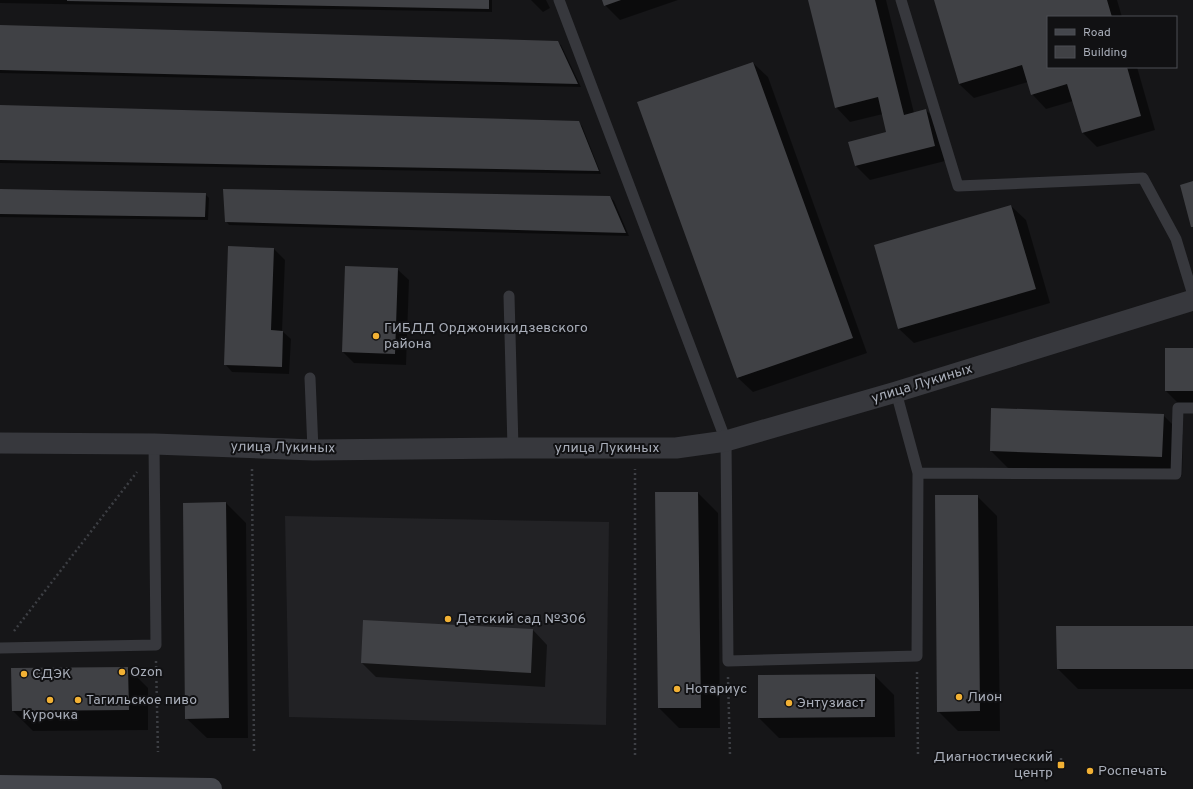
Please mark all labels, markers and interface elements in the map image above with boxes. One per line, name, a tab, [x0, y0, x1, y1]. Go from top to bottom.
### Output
legend	[1047, 16, 1177, 68]
text: Road	[1083, 25, 1111, 41]
text: Building	[1083, 45, 1127, 61]
place label: ГИБДД Орджоникидзевского района	[384, 320, 588, 353]
marker: ГИБДД Орджоникидзевского района	[371, 331, 381, 341]
street label: улица Лукиных	[869, 361, 975, 407]
street label: улица Лукиных	[230, 439, 336, 457]
street label: улица Лукиных	[555, 440, 659, 457]
place label: Детский сад №306	[456, 611, 586, 628]
marker: Детский сад №306	[443, 614, 453, 624]
place label: Ozon	[130, 664, 163, 681]
place label: СДЭК	[32, 666, 71, 683]
marker: Ozon	[117, 667, 127, 677]
marker: СДЭК	[19, 669, 29, 679]
place label: Нотариус	[685, 681, 747, 698]
marker: Нотариус	[672, 684, 682, 694]
place label: Лион	[967, 689, 1002, 706]
place label: Тагильское пиво	[86, 692, 197, 709]
marker: Лион	[954, 692, 964, 702]
marker: Курочка	[45, 695, 55, 705]
marker: Тагильское пиво	[73, 695, 83, 705]
place label: Энтузиаст	[797, 695, 865, 712]
marker: Энтузиаст	[784, 698, 794, 708]
place label: Курочка	[22, 707, 78, 724]
place label: Диагностический центр	[934, 749, 1053, 782]
marker: Диагностический центр	[1056, 760, 1066, 770]
place label: Роспечать	[1098, 763, 1167, 780]
marker: Роспечать	[1085, 766, 1095, 776]

